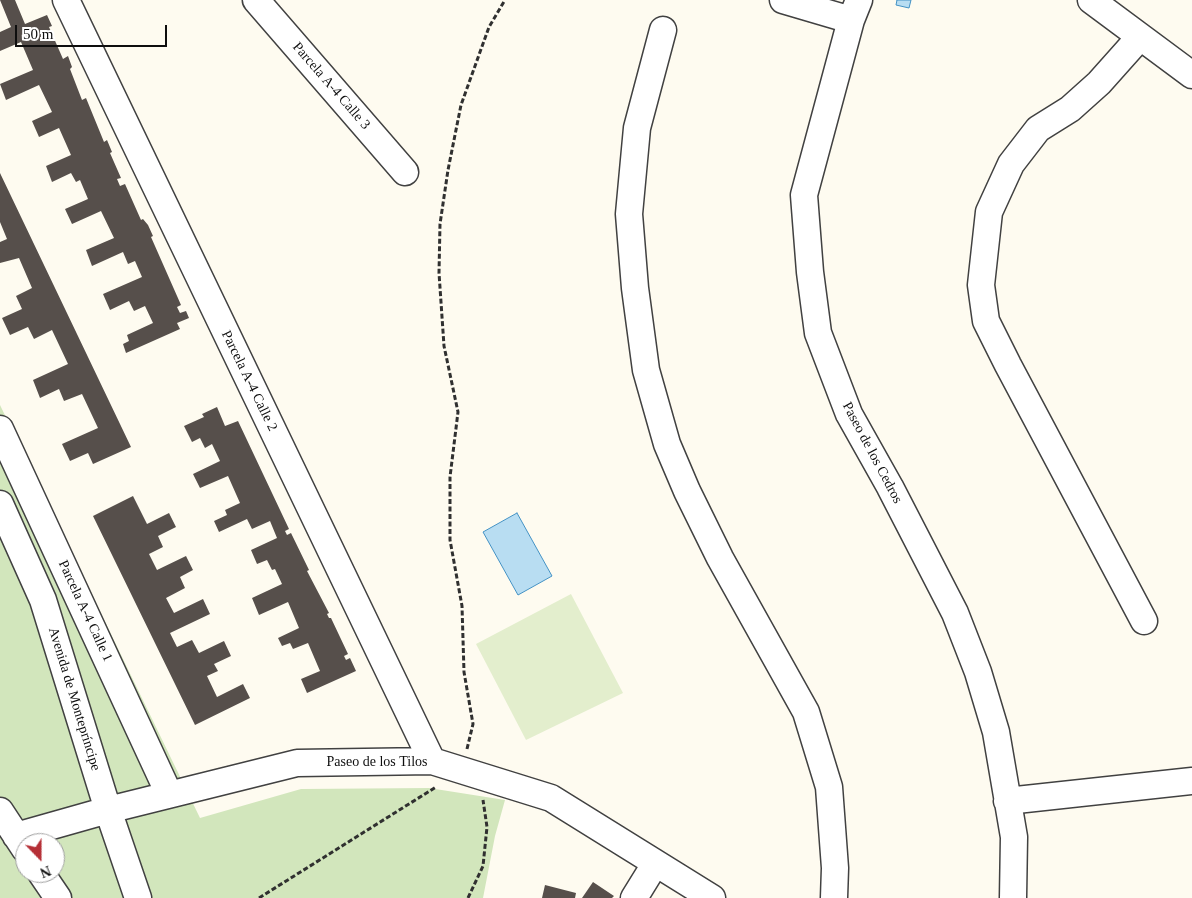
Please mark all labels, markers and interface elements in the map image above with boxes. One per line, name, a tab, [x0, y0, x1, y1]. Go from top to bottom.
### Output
scale bar	[18, 15, 170, 47]
text: 50 m	[23, 26, 53, 42]
street label: Parcela A-4 Calle 3	[289, 39, 373, 133]
street label: Parcela A-4 Calle 2	[217, 328, 281, 434]
street label: Paseo de los Cedros	[838, 399, 906, 507]
street label: Parcela A-4 Calle 1	[54, 558, 116, 664]
street label: Avenida de Montepríncipe	[44, 625, 104, 773]
street label: Paseo de los Tilos	[326, 754, 428, 770]
north arrow	[15, 833, 65, 883]
text: N	[38, 863, 53, 880]

